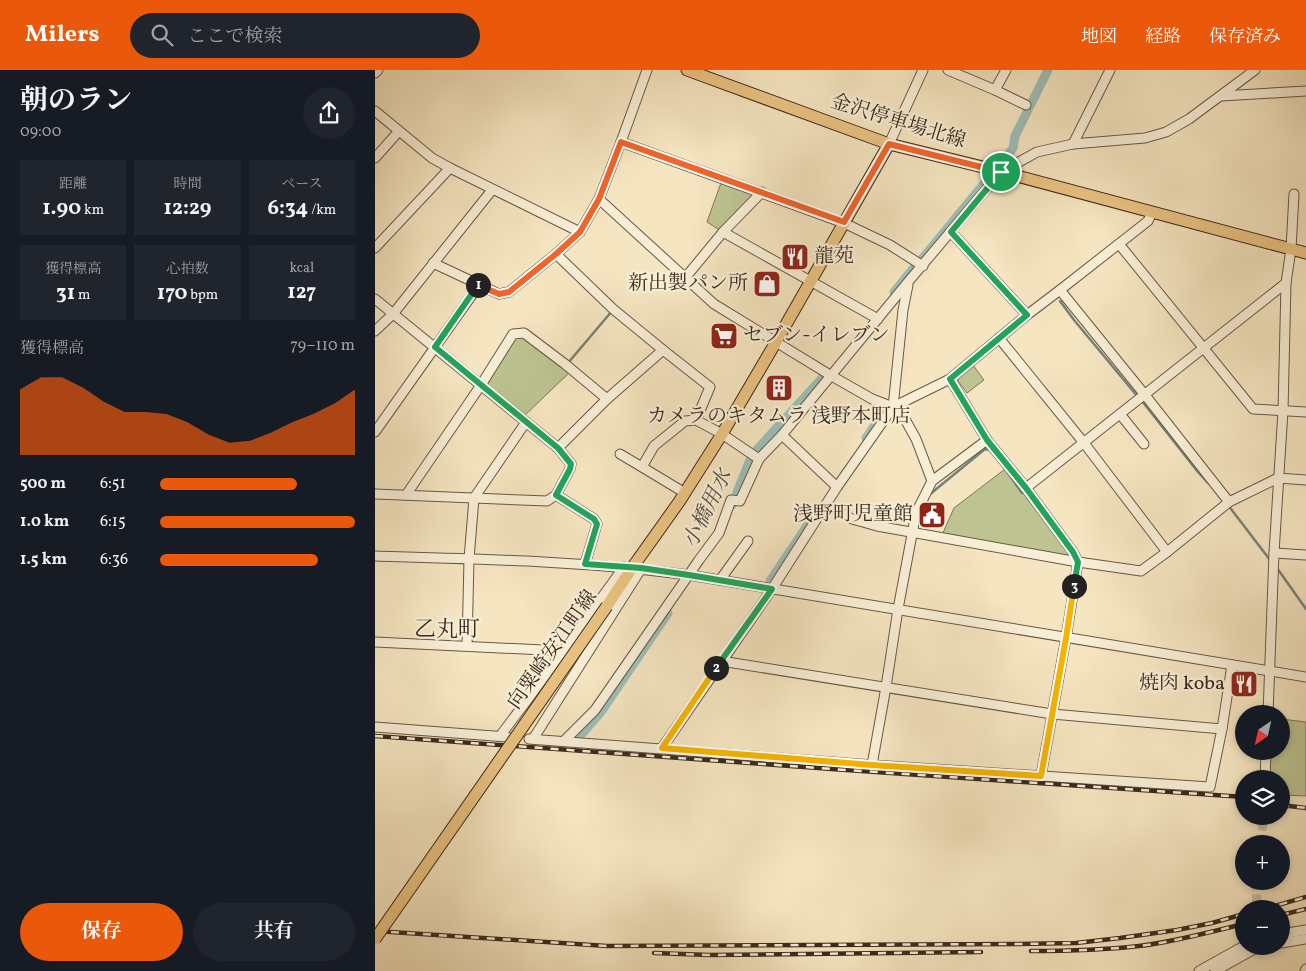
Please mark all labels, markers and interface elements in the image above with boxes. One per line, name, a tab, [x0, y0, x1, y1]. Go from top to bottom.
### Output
search box	[130, 13, 480, 58]
text: Milers	[25, 18, 100, 52]
icon: search	[148, 21, 176, 49]
text: ここで検索	[188, 24, 283, 50]
text: 地図	[1081, 25, 1117, 50]
text: 経路	[1145, 25, 1181, 50]
text: 保存済み	[1209, 25, 1281, 50]
text: 朝のラン	[20, 82, 132, 121]
button: share	[303, 87, 355, 139]
street label: 金沢停車場北線	[827, 88, 969, 156]
text: 09:00	[20, 121, 61, 143]
pin	[980, 151, 1022, 193]
icon: arrive	[987, 158, 1015, 186]
text: 距離	[59, 175, 87, 194]
text: 時間	[173, 175, 201, 194]
text: ペース	[281, 175, 322, 194]
text: 1.90	[42, 194, 81, 223]
text: 12:29	[164, 194, 211, 223]
text: 6:34	[267, 194, 308, 223]
text: km	[81, 201, 104, 220]
text: /km	[308, 201, 336, 220]
restaurant icon: 龍苑	[780, 242, 810, 272]
place label: 龍苑	[814, 243, 854, 271]
text: kcal	[289, 259, 314, 278]
text: 獲得標高	[45, 260, 101, 279]
text: 心拍数	[166, 260, 208, 279]
shop icon: 新出製パン所	[752, 269, 782, 299]
place label: 新出製パン所	[628, 270, 748, 298]
pin: 1	[465, 272, 491, 298]
text: 1	[476, 276, 481, 295]
text: 127	[287, 278, 316, 307]
text: 31	[56, 279, 75, 308]
text: 170	[157, 279, 187, 308]
text: m	[75, 286, 90, 305]
text: bpm	[187, 286, 218, 305]
supermarket icon: セブン-イレブン	[709, 321, 739, 351]
place label: セブン-イレブン	[743, 322, 890, 350]
text: 79–110 m	[290, 335, 355, 357]
text: 獲得標高	[20, 338, 84, 360]
building icon: カメラのキタムラ 浅野本町店	[764, 373, 794, 403]
place label: カメラのキタムラ 浅野本町店	[647, 403, 911, 431]
water label: 小橋用水	[677, 463, 740, 553]
text: 500 m	[20, 473, 66, 495]
text: 6:51	[100, 473, 126, 495]
public building icon: 浅野町児童館	[917, 500, 947, 530]
place label: 浅野町児童館	[793, 501, 913, 529]
text: 1.0 km	[20, 511, 69, 533]
text: 6:15	[100, 511, 126, 533]
text: 1.5 km	[20, 549, 67, 571]
text: 6:36	[100, 549, 128, 571]
pin: 3	[1061, 574, 1087, 598]
text: 3	[1071, 577, 1078, 596]
street label: 向粟崎安江町線	[501, 585, 605, 715]
district label: 乙丸町	[414, 615, 480, 646]
pin: 2	[703, 656, 729, 680]
text: 2	[713, 659, 720, 678]
restaurant icon: 焼肉 koba	[1229, 669, 1259, 699]
place label: 焼肉 koba	[1139, 670, 1225, 698]
north arrow	[1235, 705, 1290, 760]
map controls	[1235, 705, 1290, 955]
button: layers	[1235, 770, 1290, 825]
button: +	[1235, 835, 1290, 890]
button: −	[1235, 900, 1290, 955]
button: 保存	[20, 903, 183, 961]
button: 共有	[193, 903, 355, 961]

